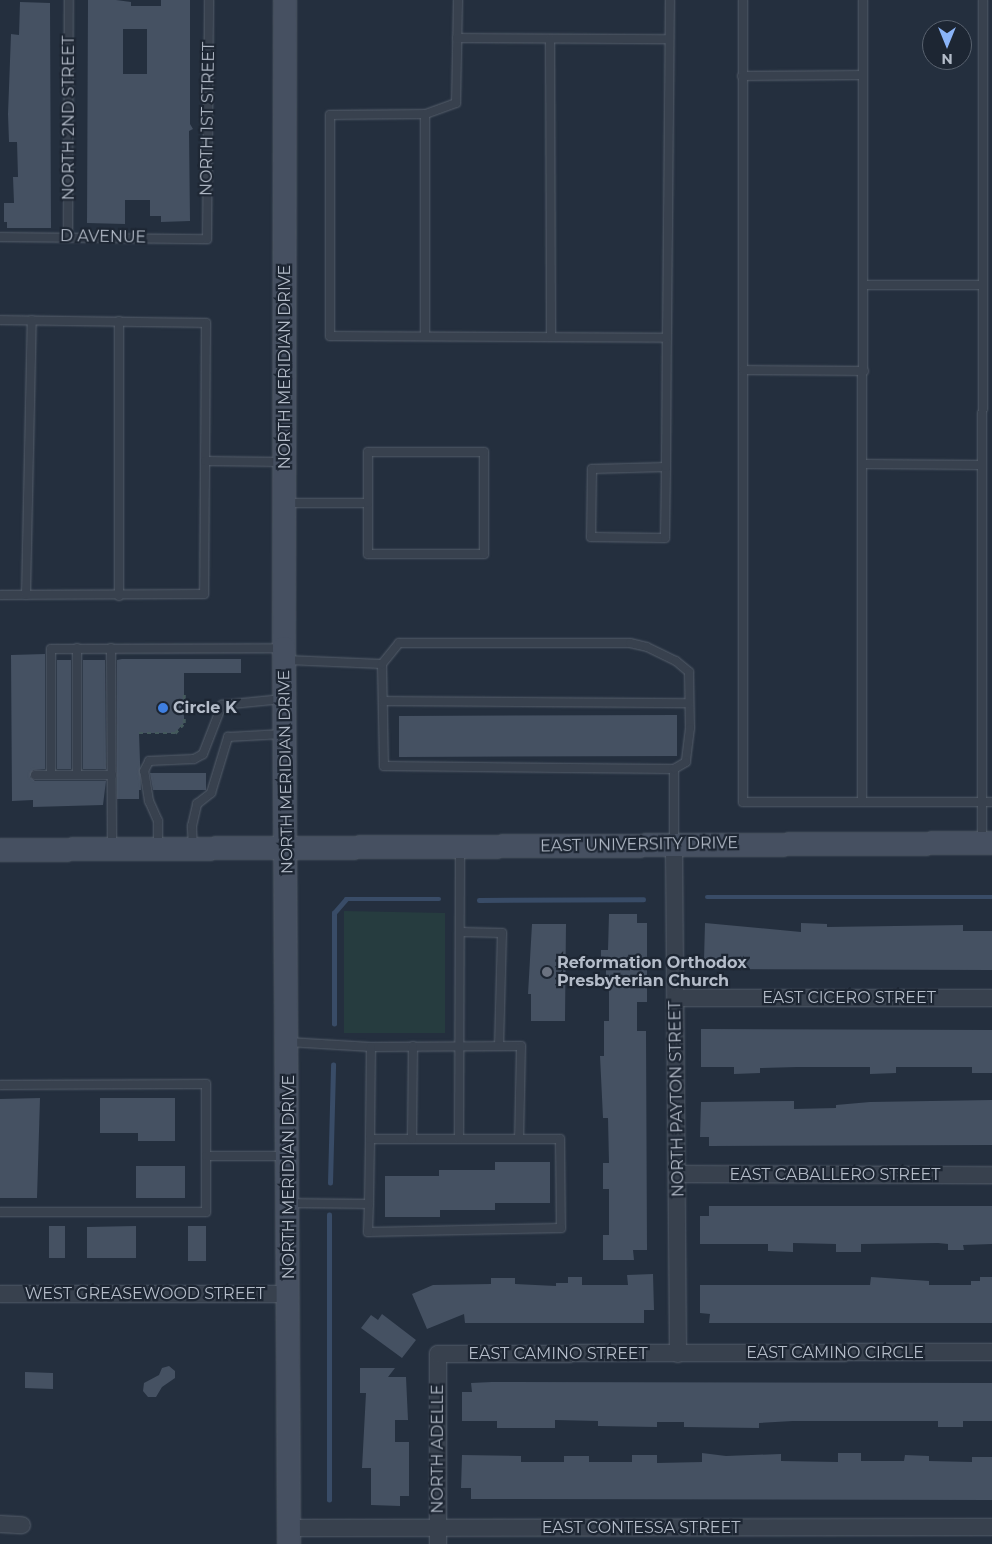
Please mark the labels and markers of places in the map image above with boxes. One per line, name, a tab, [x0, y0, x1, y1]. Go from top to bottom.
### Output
place label: Circle K	[173, 698, 237, 718]
marker: Circle K	[157, 702, 169, 714]
place label: Reformation Orthodox Presbyterian Church	[557, 953, 747, 991]
marker: Reformation Orthodox Presbyterian Church	[541, 966, 553, 978]

